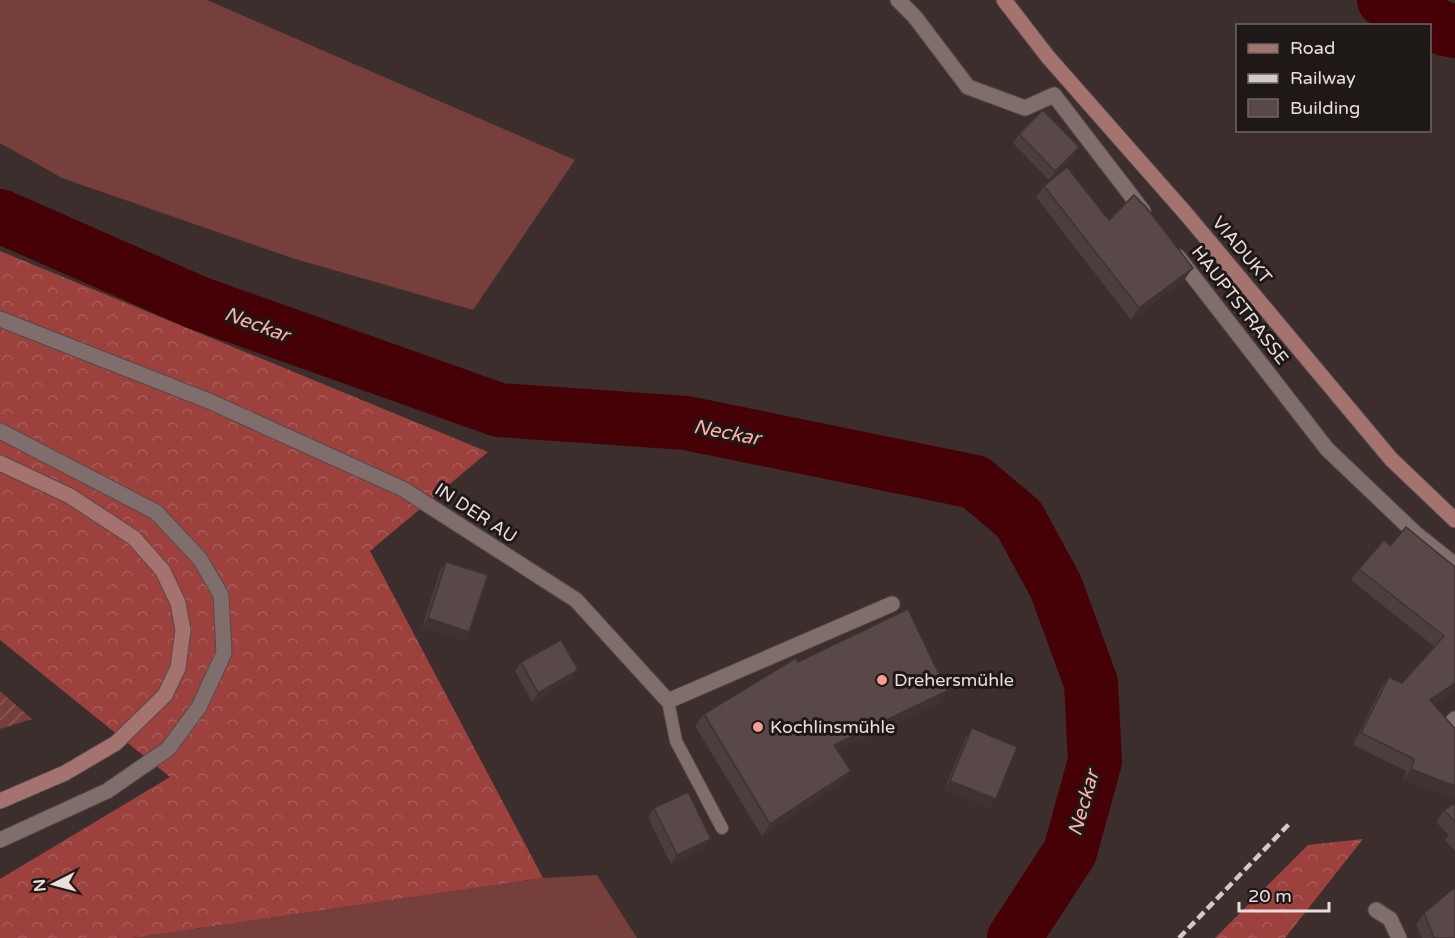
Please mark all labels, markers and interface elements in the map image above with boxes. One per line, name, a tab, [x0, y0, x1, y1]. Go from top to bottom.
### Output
legend	[1236, 24, 1431, 132]
text: Road	[1290, 37, 1335, 59]
text: Railway	[1290, 67, 1356, 89]
text: Building	[1290, 97, 1360, 119]
street label: VIADUKT	[1207, 212, 1277, 288]
street label: HAUPTSTRASSE	[1187, 241, 1293, 369]
water label: Neckar	[221, 302, 295, 349]
water label: Neckar	[691, 415, 764, 452]
street label: IN DER AU	[431, 478, 521, 548]
place label: Drehersmühle	[894, 669, 1014, 691]
marker: Drehersmühle	[875, 673, 889, 687]
place label: Kochlinsmühle	[770, 716, 895, 738]
marker: Kochlinsmühle	[751, 720, 765, 734]
water label: Neckar	[1063, 765, 1105, 839]
north arrow	[24, 854, 84, 914]
scale bar	[1239, 875, 1329, 913]
text: N	[29, 878, 51, 893]
text: 20 m	[1248, 885, 1292, 907]

